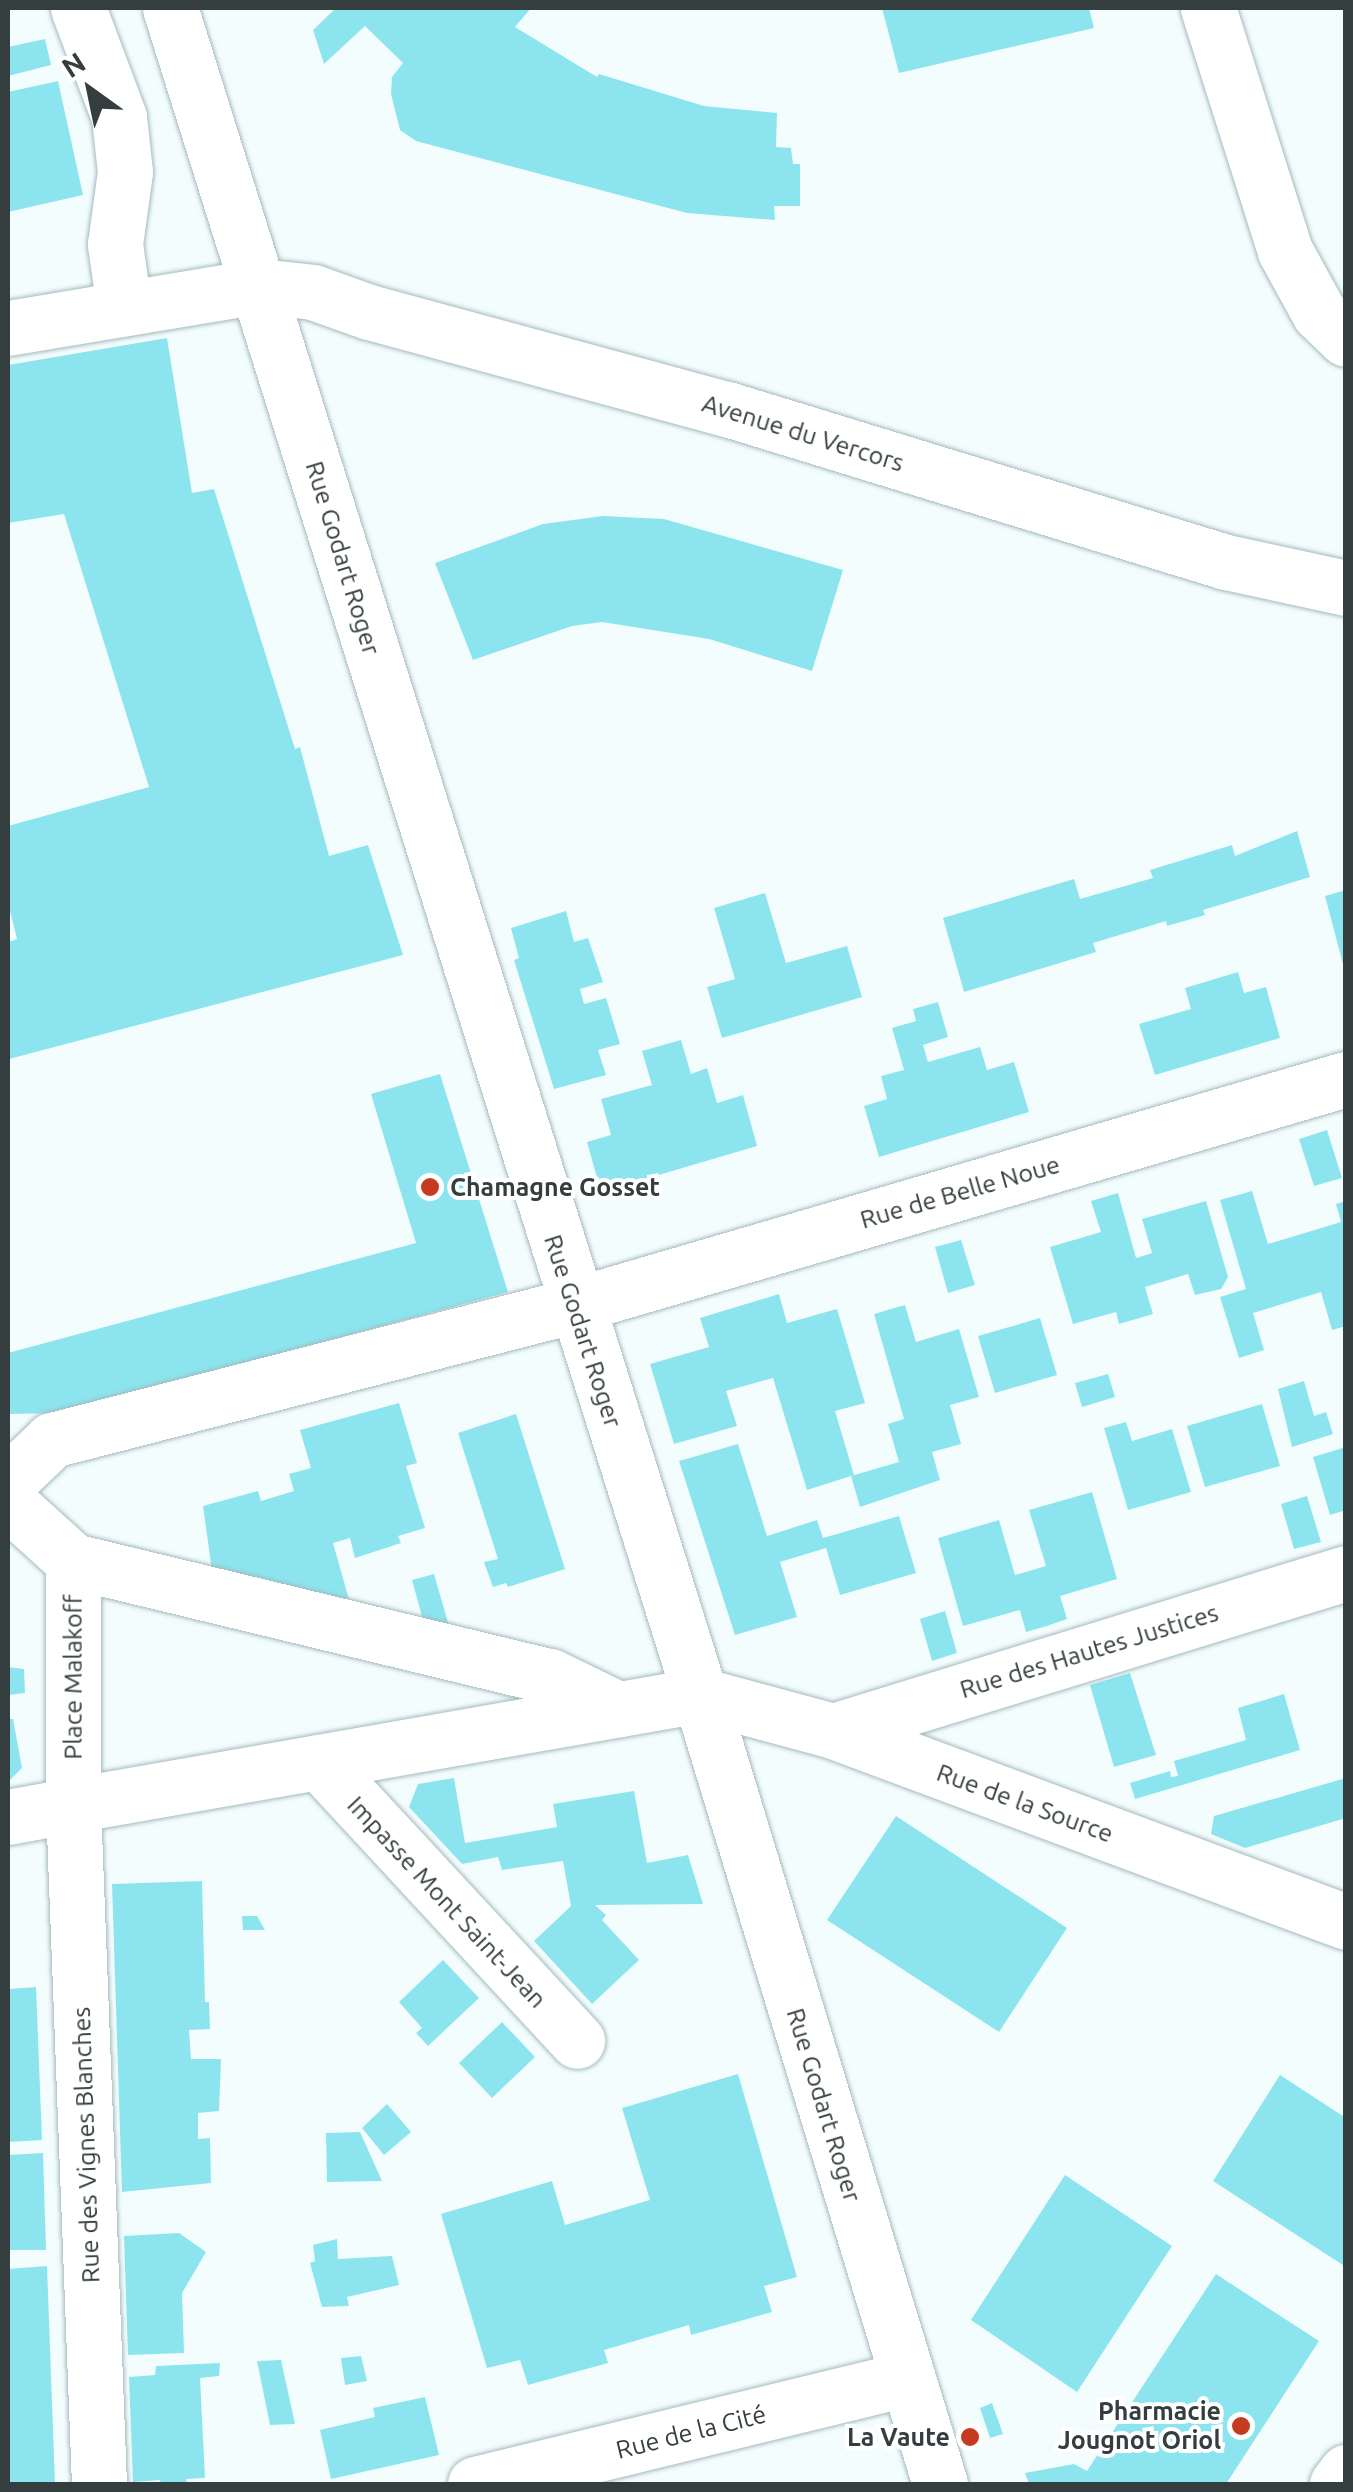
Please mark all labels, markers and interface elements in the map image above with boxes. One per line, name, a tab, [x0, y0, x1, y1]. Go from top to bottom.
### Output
north arrow	[40, 40, 140, 140]
text: N	[56, 46, 91, 83]
street label: Avenue du Vercors	[699, 388, 907, 478]
street label: Rue Godart Roger	[299, 458, 387, 658]
street label: Rue de Belle Noue	[857, 1149, 1063, 1235]
place label: Chamagne Gosset	[450, 1172, 660, 1202]
marker: Chamagne Gosset	[419, 1176, 441, 1198]
street label: Rue Godart Roger	[538, 1231, 628, 1431]
street label: Place Malakoff	[58, 1594, 88, 1760]
street label: Rue des Hautes Justices	[956, 1597, 1222, 1705]
street label: Rue de la Source	[933, 1757, 1117, 1849]
street label: Impasse Mont Saint-Jean	[341, 1790, 553, 2014]
street label: Rue Godart Roger	[780, 2005, 868, 2205]
street label: Rue des Vignes Blanches	[66, 2006, 106, 2284]
place label: Pharmacie Jougnot Oriol	[1058, 2397, 1221, 2456]
street label: Rue de la Cité	[613, 2399, 769, 2465]
marker: Pharmacie Jougnot Oriol	[1230, 2415, 1252, 2437]
place label: La Vaute	[847, 2422, 950, 2452]
marker: La Vaute	[959, 2426, 981, 2448]

